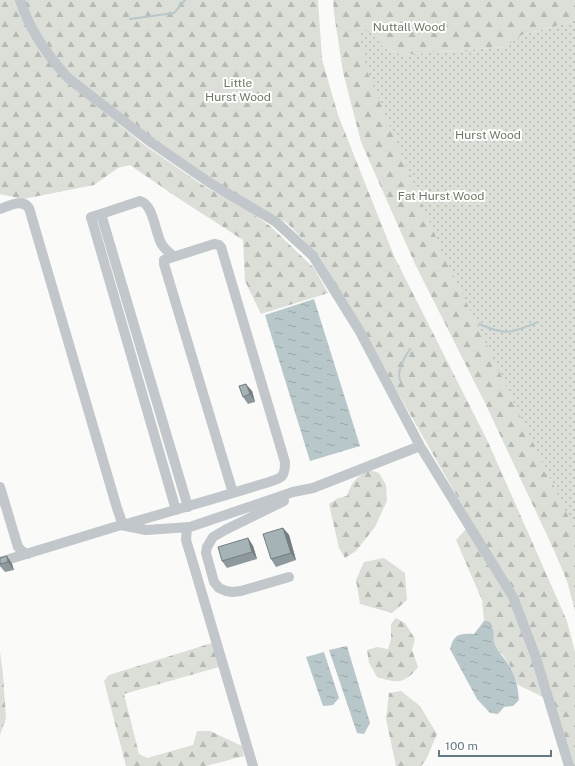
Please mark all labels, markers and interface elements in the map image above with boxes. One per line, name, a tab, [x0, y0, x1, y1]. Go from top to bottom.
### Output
park label: Nuttall Wood	[373, 20, 445, 34]
park label: Little Hurst Wood	[205, 76, 271, 104]
park label: Hurst Wood	[455, 128, 521, 142]
park label: Fat Hurst Wood	[398, 189, 484, 203]
scale bar	[439, 732, 551, 758]
text: 100 m	[445, 739, 478, 753]

